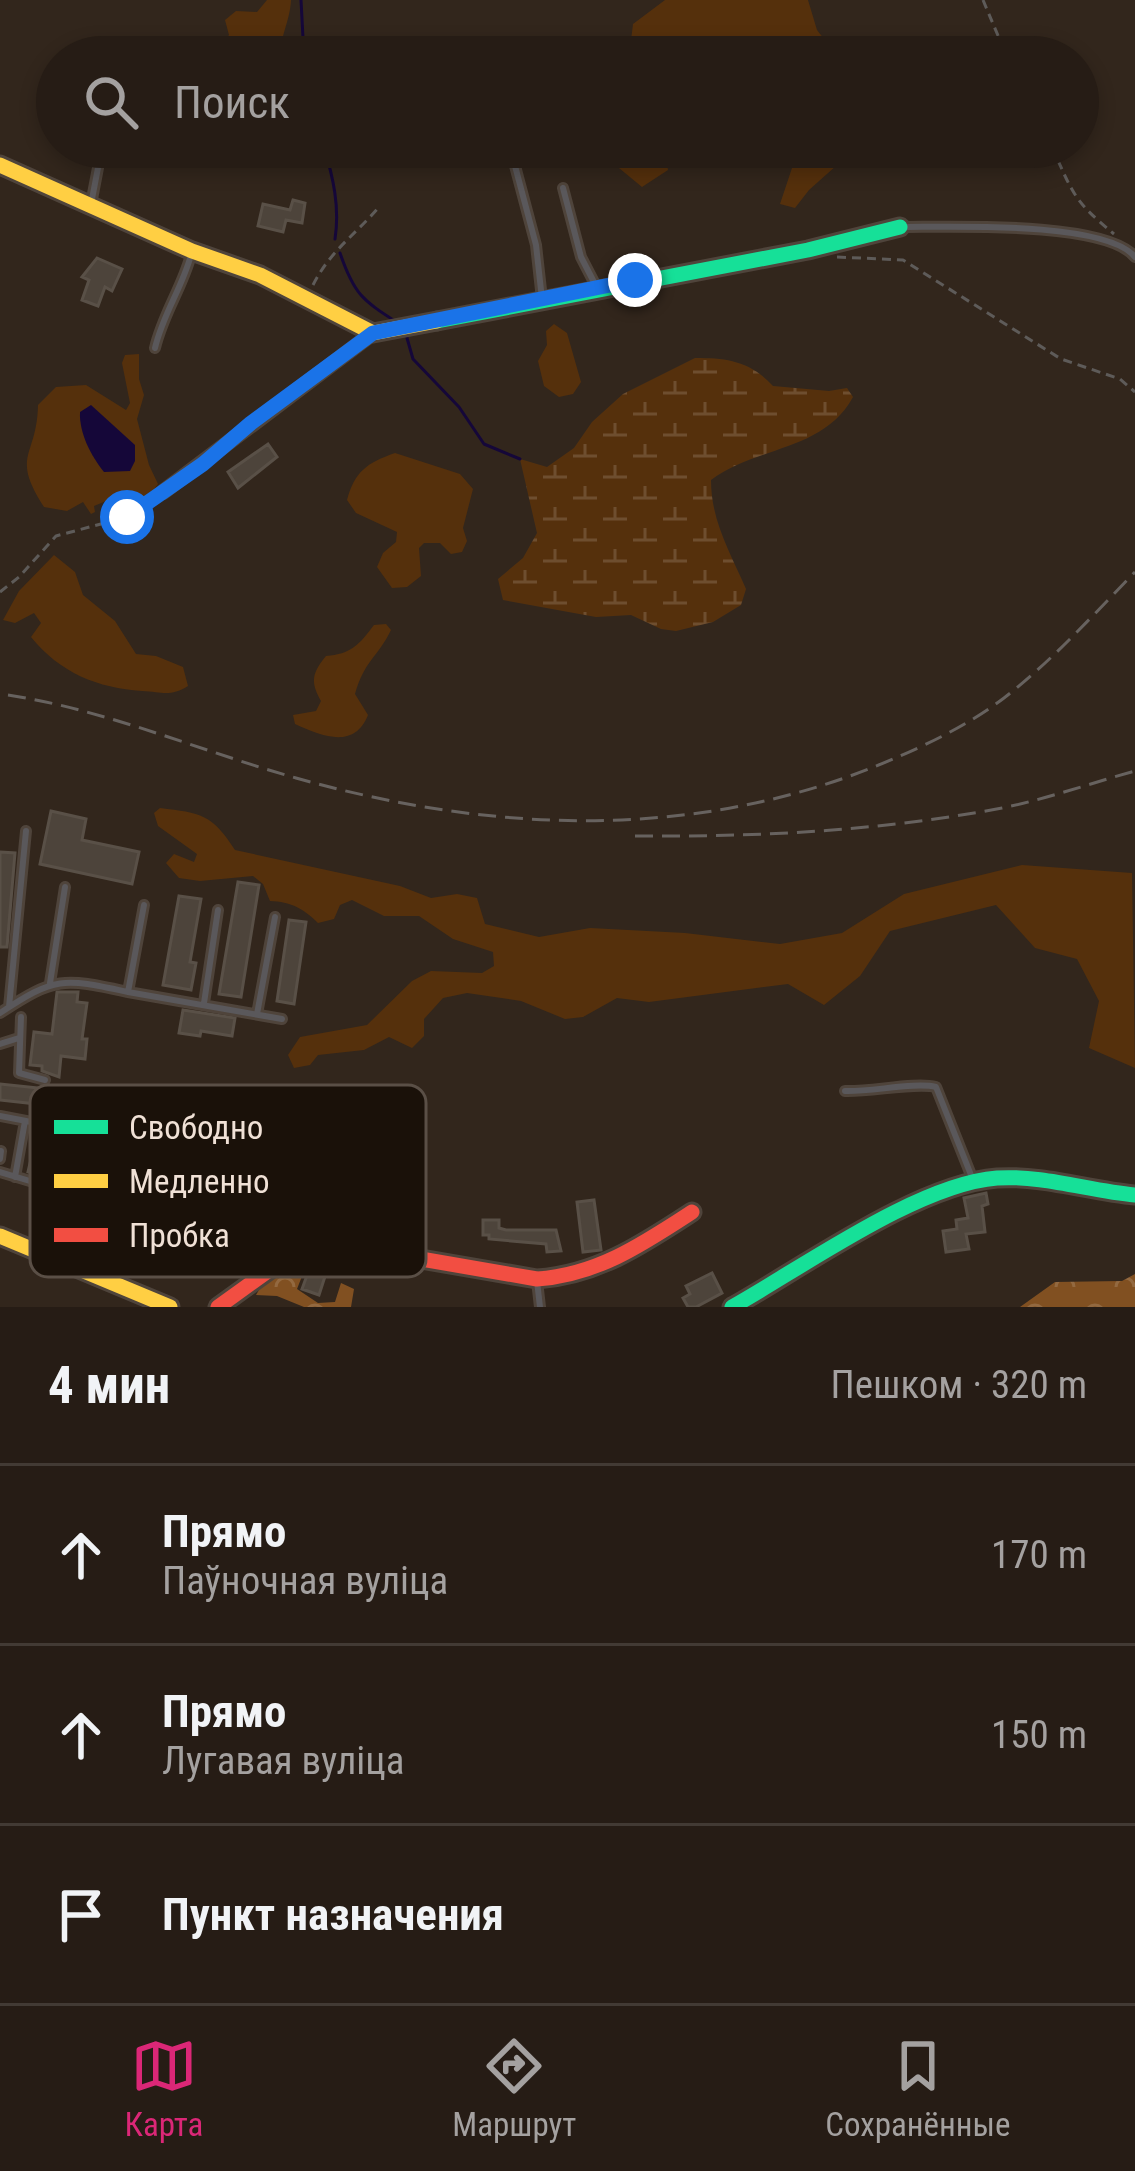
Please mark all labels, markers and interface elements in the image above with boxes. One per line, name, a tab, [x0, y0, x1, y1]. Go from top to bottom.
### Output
search box	[36, 36, 1099, 168]
icon: search	[78, 69, 144, 135]
text: Поиск	[174, 76, 290, 129]
route end	[608, 253, 662, 307]
route start	[100, 490, 154, 544]
legend	[30, 1085, 426, 1277]
text: Свободно	[129, 1108, 263, 1147]
text: Медленно	[129, 1162, 270, 1201]
text: Пробка	[129, 1216, 230, 1255]
text: 4 мин	[48, 1356, 170, 1415]
text: Пешком · 320 m	[830, 1362, 1087, 1408]
text: Прямо	[162, 1505, 286, 1558]
icon: ahead	[48, 1522, 114, 1588]
text: 170 m	[991, 1532, 1087, 1578]
text: Паўночная вуліца	[162, 1558, 448, 1604]
text: Прямо	[162, 1685, 286, 1738]
icon: ahead	[48, 1702, 114, 1768]
text: 150 m	[991, 1712, 1087, 1758]
text: Лугавая вуліца	[162, 1738, 404, 1784]
icon: arrive	[48, 1882, 114, 1948]
text: Пункт назначения	[162, 1888, 504, 1941]
tab: Карта	[124, 2033, 203, 2144]
tab: Маршрут	[452, 2033, 576, 2144]
tab: Сохранённые	[825, 2033, 1011, 2144]

